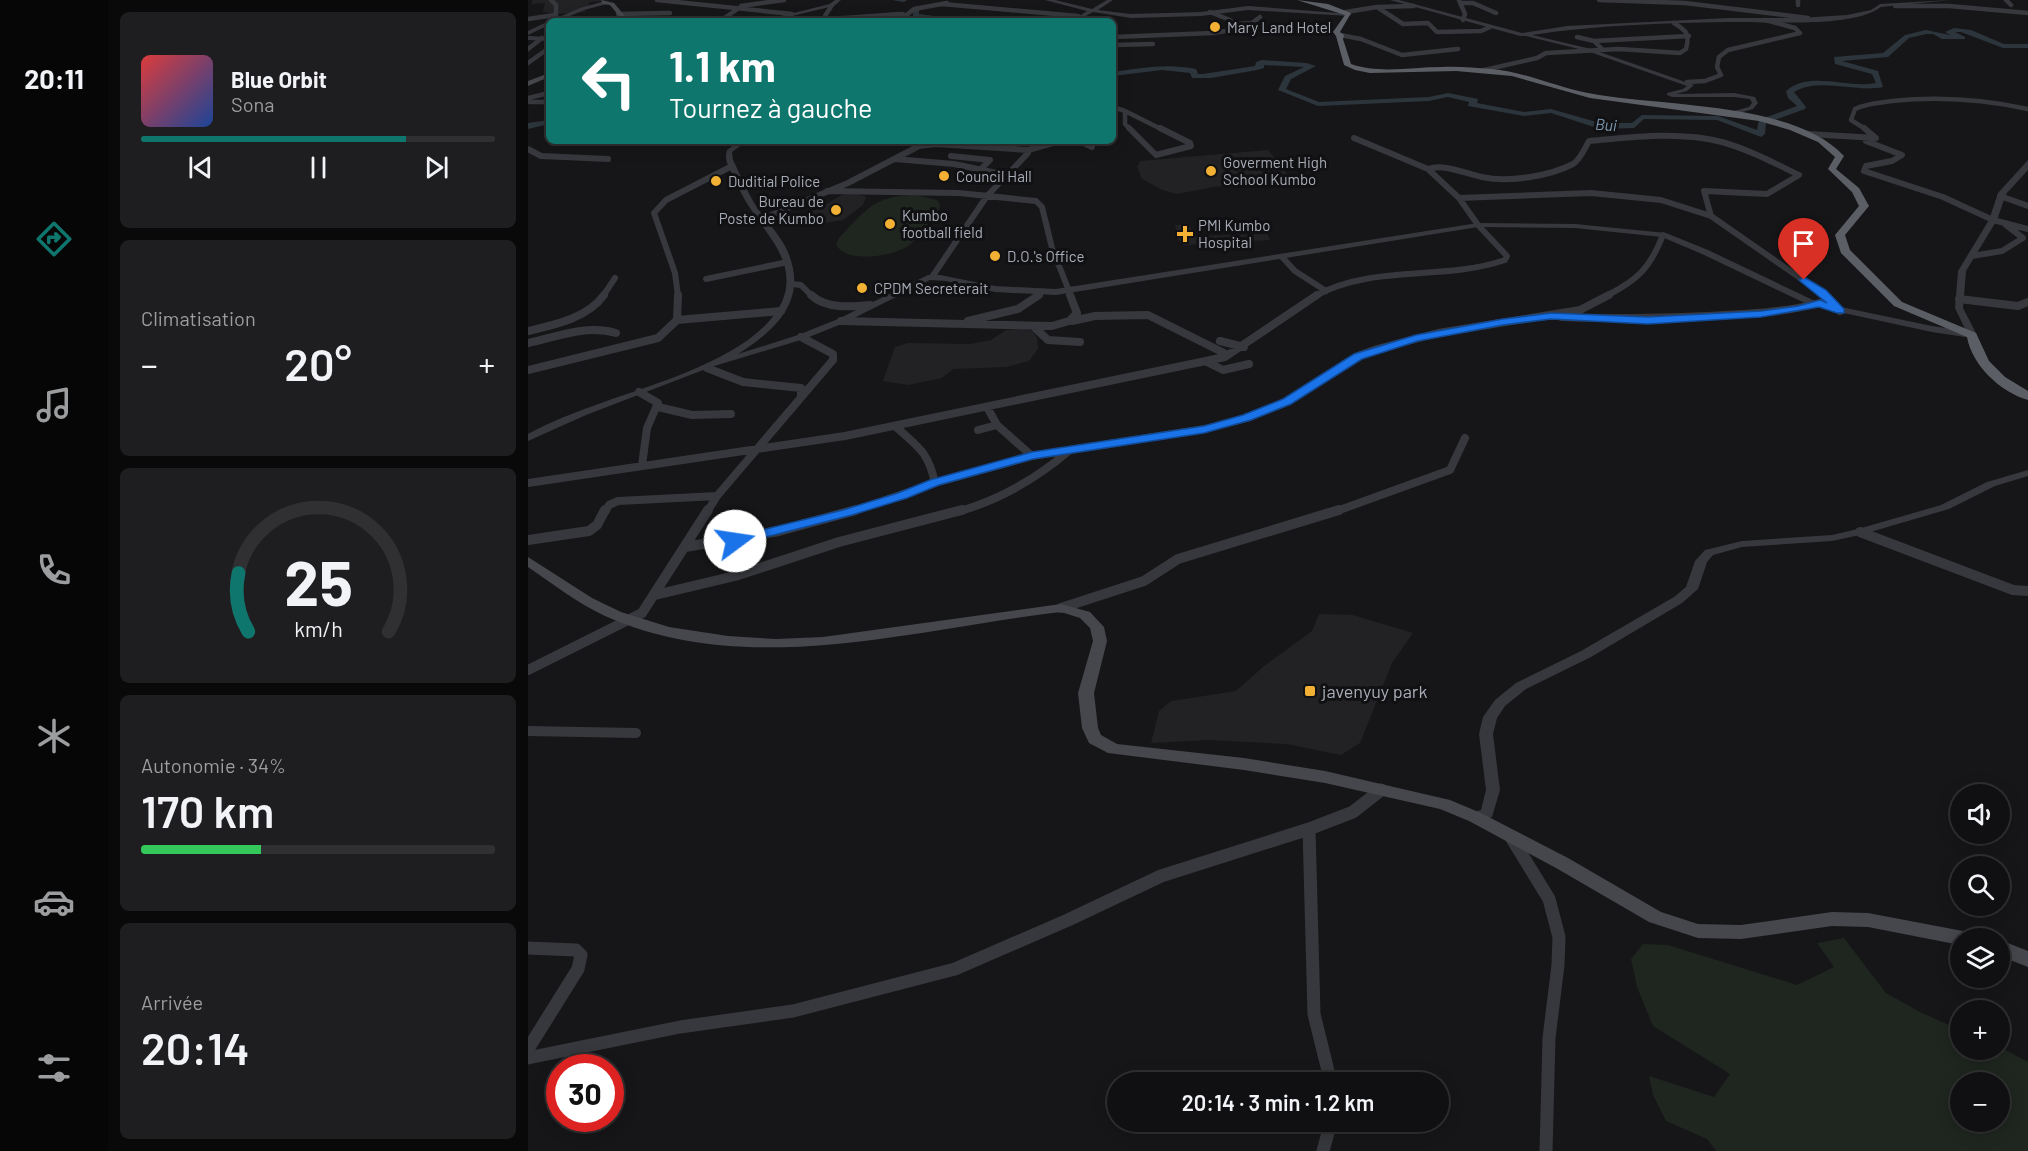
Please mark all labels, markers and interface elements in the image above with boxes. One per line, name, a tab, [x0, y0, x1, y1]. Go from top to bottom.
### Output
place label: Mary Land Hotel	[1227, 18, 1331, 36]
marker: Mary Land Hotel	[1208, 20, 1222, 34]
text: 1.1 km	[669, 40, 776, 90]
icon: left	[570, 42, 648, 120]
text: 20:11	[24, 62, 84, 94]
text: Blue Orbit	[231, 66, 327, 92]
text: Tournez à gauche	[669, 91, 872, 123]
text: Sona	[231, 92, 275, 116]
water label: Bui	[1594, 114, 1618, 134]
icon: previous	[184, 151, 217, 184]
icon: pause	[302, 151, 335, 184]
icon: next	[420, 151, 453, 184]
place label: Goverment High School Kumbo	[1223, 153, 1327, 188]
marker: Goverment High School Kumbo	[1204, 164, 1218, 178]
place label: Council Hall	[956, 167, 1032, 185]
marker: Council Hall	[937, 169, 951, 183]
place label: Duditial Police	[728, 172, 820, 190]
marker: Duditial Police	[709, 174, 723, 188]
place label: Bureau de Poste de Kumbo	[719, 192, 824, 227]
marker: Bureau de Poste de Kumbo	[829, 203, 843, 217]
place label: Kumbo football field	[902, 206, 983, 241]
place label: PMI Kumbo Hospital	[1198, 216, 1270, 251]
marker: Kumbo football field	[883, 217, 897, 231]
icon: directions	[33, 218, 75, 260]
pin	[1778, 218, 1829, 280]
marker: PMI Kumbo Hospital	[1176, 225, 1194, 243]
icon: arrive	[1787, 227, 1820, 260]
place label: D.O.'s Office	[1007, 247, 1085, 265]
marker: D.O.'s Office	[988, 249, 1002, 263]
place label: CPDM Secreterait	[874, 279, 988, 297]
marker: CPDM Secreterait	[855, 281, 869, 295]
text: Climatisation	[141, 306, 256, 330]
text: 20°	[284, 336, 352, 390]
text: −	[141, 344, 158, 384]
text: +	[479, 344, 495, 384]
icon: music	[33, 384, 75, 426]
position arrow	[703, 509, 767, 573]
text: 25	[284, 545, 352, 619]
icon: phone	[33, 549, 75, 591]
text: km/h	[294, 617, 342, 642]
place label: javenyuy park	[1321, 680, 1427, 702]
marker: javenyuy park	[1303, 684, 1317, 698]
icon: climate	[33, 715, 75, 757]
text: Autonomie · 34%	[141, 753, 286, 777]
text: 170 km	[141, 783, 274, 837]
map controls	[1950, 784, 2010, 1132]
button: sound	[1950, 784, 2010, 844]
button: search	[1950, 856, 2010, 916]
icon: car	[33, 881, 75, 923]
button: layers	[1950, 928, 2010, 988]
text: Arrivée	[141, 990, 203, 1014]
button: +	[1950, 1000, 2010, 1060]
text: 20:14	[141, 1020, 250, 1074]
icon: filters	[33, 1047, 75, 1089]
speed limit sign: 30	[546, 1054, 624, 1132]
button: −	[1950, 1072, 2010, 1132]
text: 20:14 · 3 min · 1.2 km	[1182, 1089, 1374, 1115]

